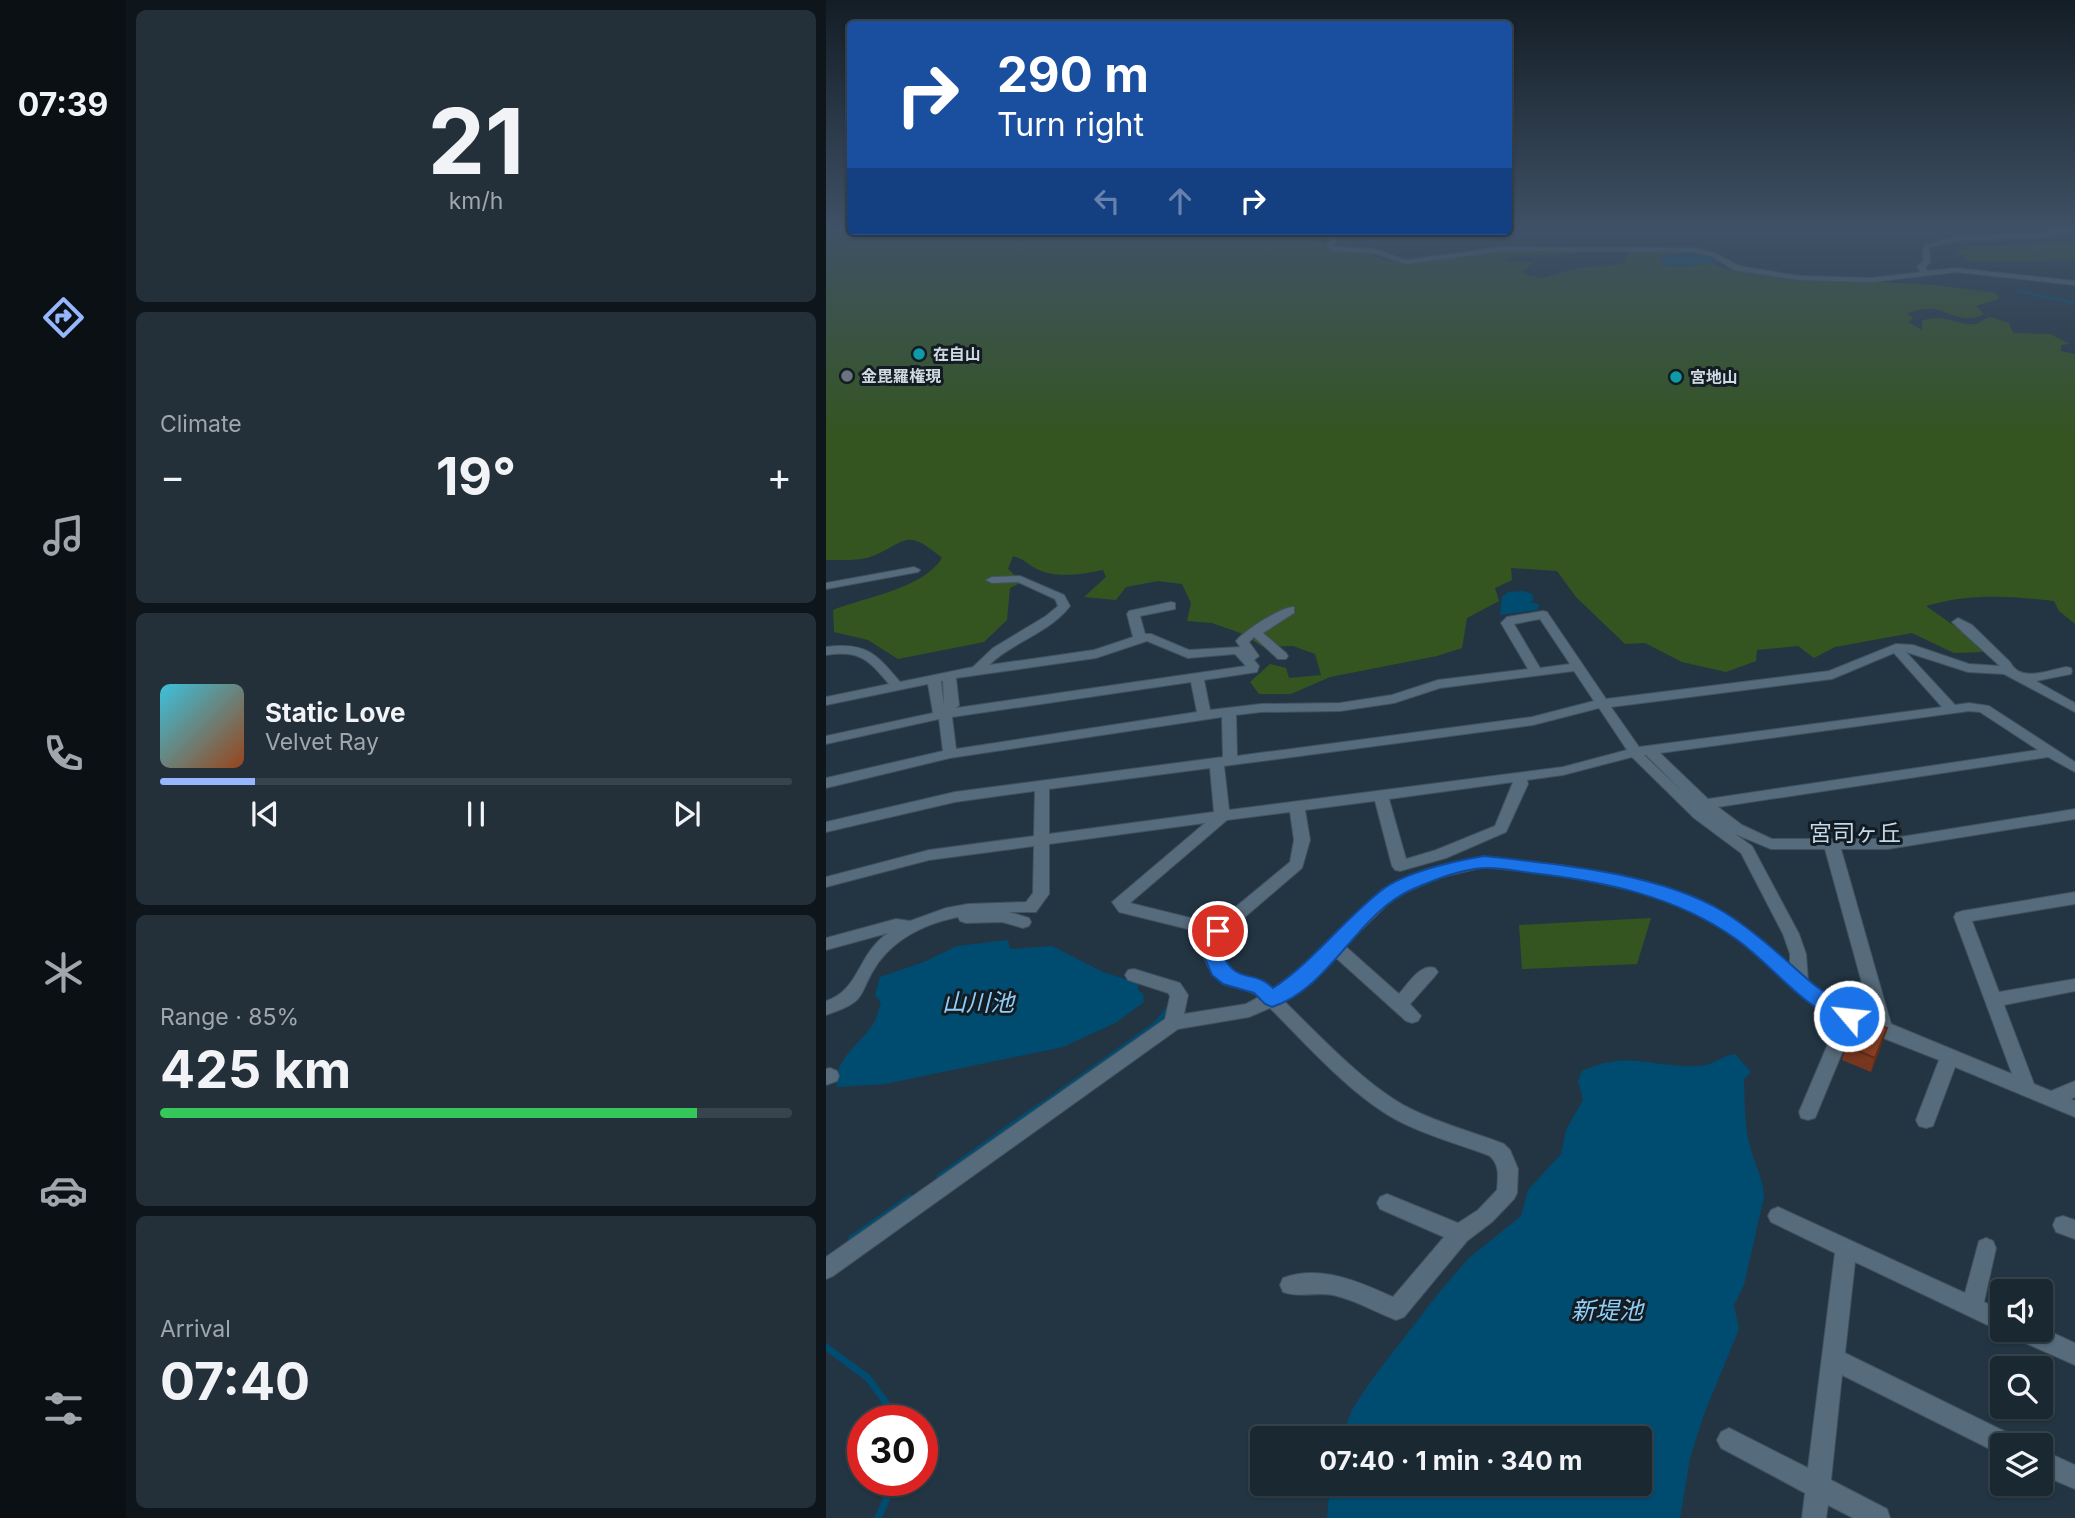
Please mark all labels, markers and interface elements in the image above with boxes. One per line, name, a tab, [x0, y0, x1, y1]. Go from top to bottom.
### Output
text: 290 m	[997, 45, 1149, 104]
icon: right	[882, 49, 973, 140]
text: 07:39	[18, 85, 108, 124]
text: 21	[428, 86, 524, 196]
text: Turn right	[997, 105, 1144, 144]
icon: left	[1088, 182, 1126, 220]
icon: ahead	[1161, 182, 1199, 220]
icon: right	[1234, 182, 1272, 220]
text: km/h	[449, 187, 503, 215]
icon: directions	[39, 293, 88, 342]
place label: 在自山	[933, 344, 981, 364]
marker: 在自山	[911, 346, 927, 362]
place label: 金毘羅権現	[861, 366, 941, 386]
place label: 宮地山	[1690, 367, 1738, 387]
marker: 金毘羅権現	[839, 368, 855, 384]
marker: 宮地山	[1668, 369, 1684, 385]
text: Climate	[160, 410, 242, 438]
text: 19°	[436, 445, 516, 508]
text: −	[160, 453, 185, 499]
text: +	[767, 453, 792, 499]
icon: music	[39, 511, 88, 560]
text: Static Love	[265, 697, 406, 728]
text: Velvet Ray	[265, 728, 379, 756]
icon: phone	[39, 729, 88, 778]
icon: previous	[246, 795, 284, 833]
icon: pause	[457, 795, 495, 833]
icon: next	[668, 795, 706, 833]
district label: 宮司ヶ丘	[1809, 819, 1901, 847]
pin	[1188, 901, 1248, 961]
icon: arrive	[1199, 912, 1237, 950]
icon: climate	[39, 948, 88, 997]
position arrow	[1812, 979, 1886, 1053]
water label: 山川池	[942, 988, 1016, 1017]
text: Range · 85%	[160, 1003, 299, 1031]
text: 425 km	[160, 1038, 351, 1101]
icon: car	[39, 1166, 88, 1215]
map controls	[1990, 1279, 2053, 1496]
button: sound	[1990, 1279, 2053, 1342]
water label: 新堤池	[1571, 1296, 1645, 1325]
text: Arrival	[160, 1315, 231, 1343]
text: 07:40	[160, 1350, 310, 1413]
button: search	[1990, 1356, 2053, 1419]
icon: filters	[39, 1384, 88, 1433]
speed limit sign: 30	[847, 1405, 938, 1496]
button: layers	[1990, 1433, 2053, 1496]
text: 07:40 · 1 min · 340 m	[1319, 1445, 1583, 1476]

